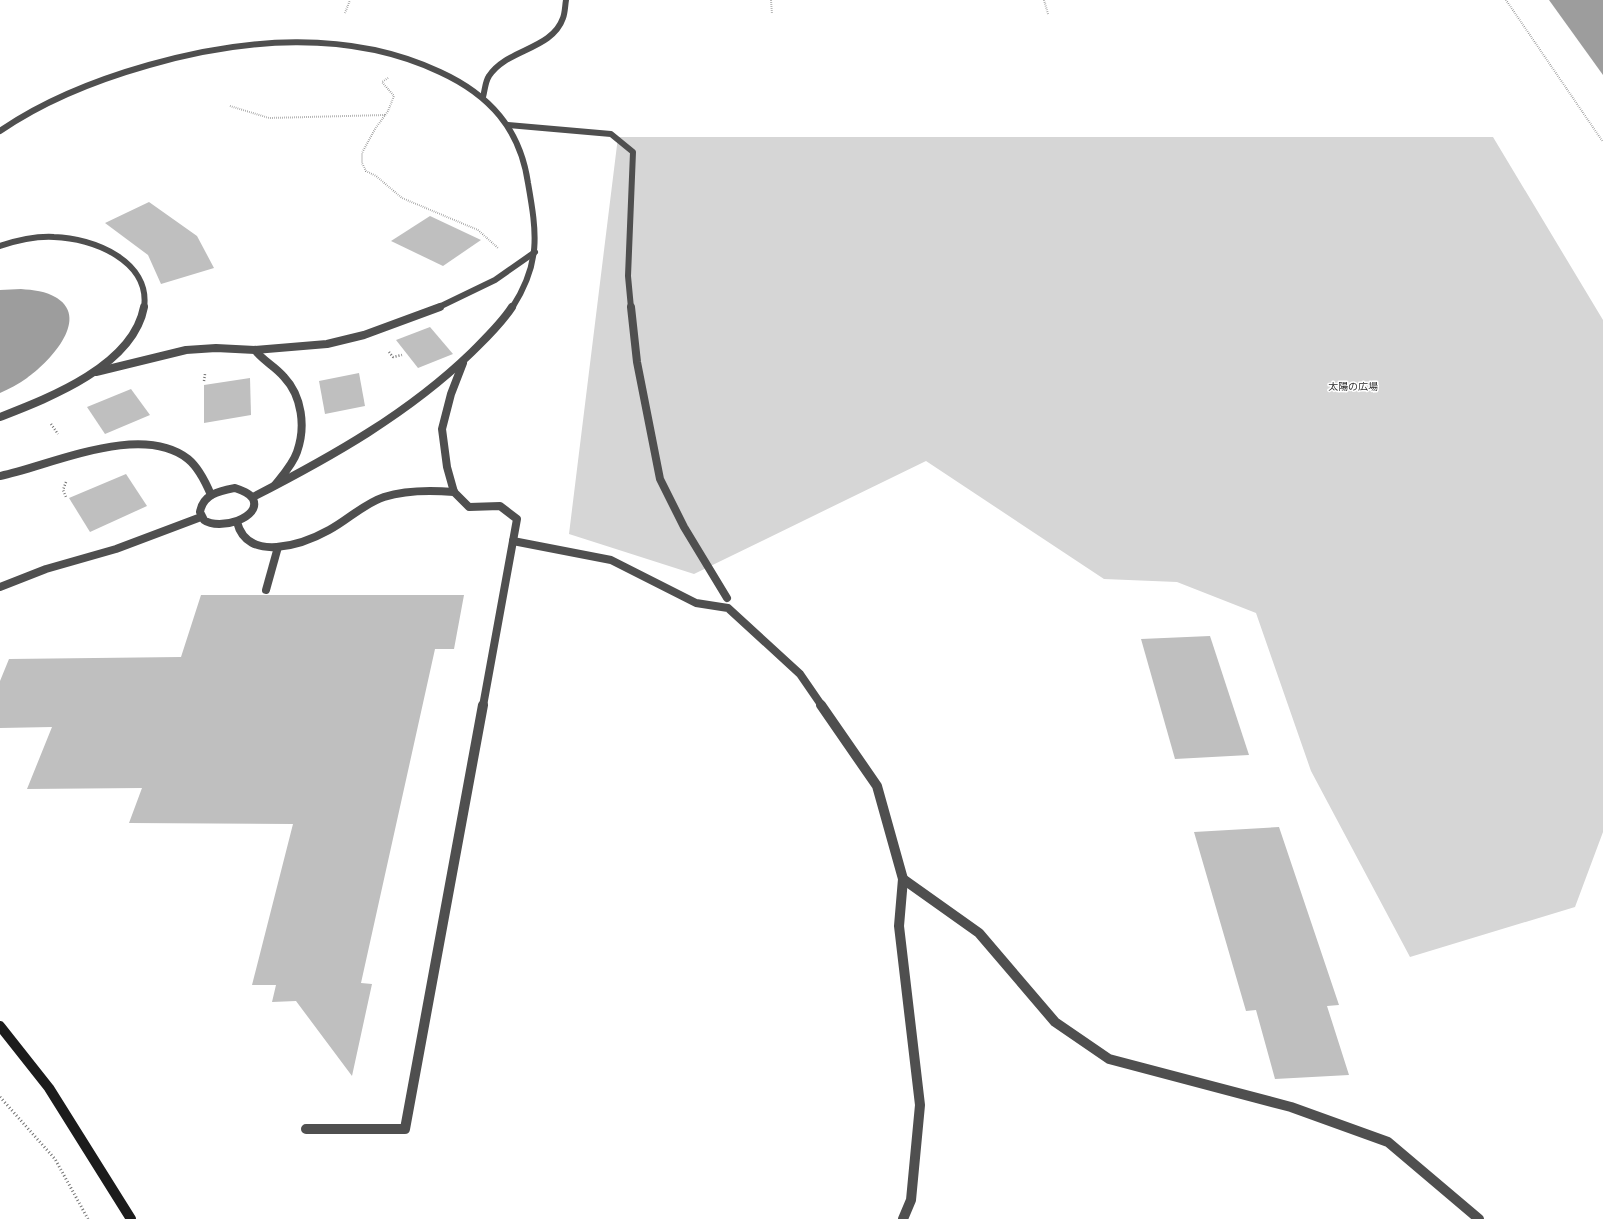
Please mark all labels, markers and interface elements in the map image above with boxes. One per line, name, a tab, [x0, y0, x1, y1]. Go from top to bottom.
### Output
park label: 太陽の広場	[1328, 380, 1378, 393]

